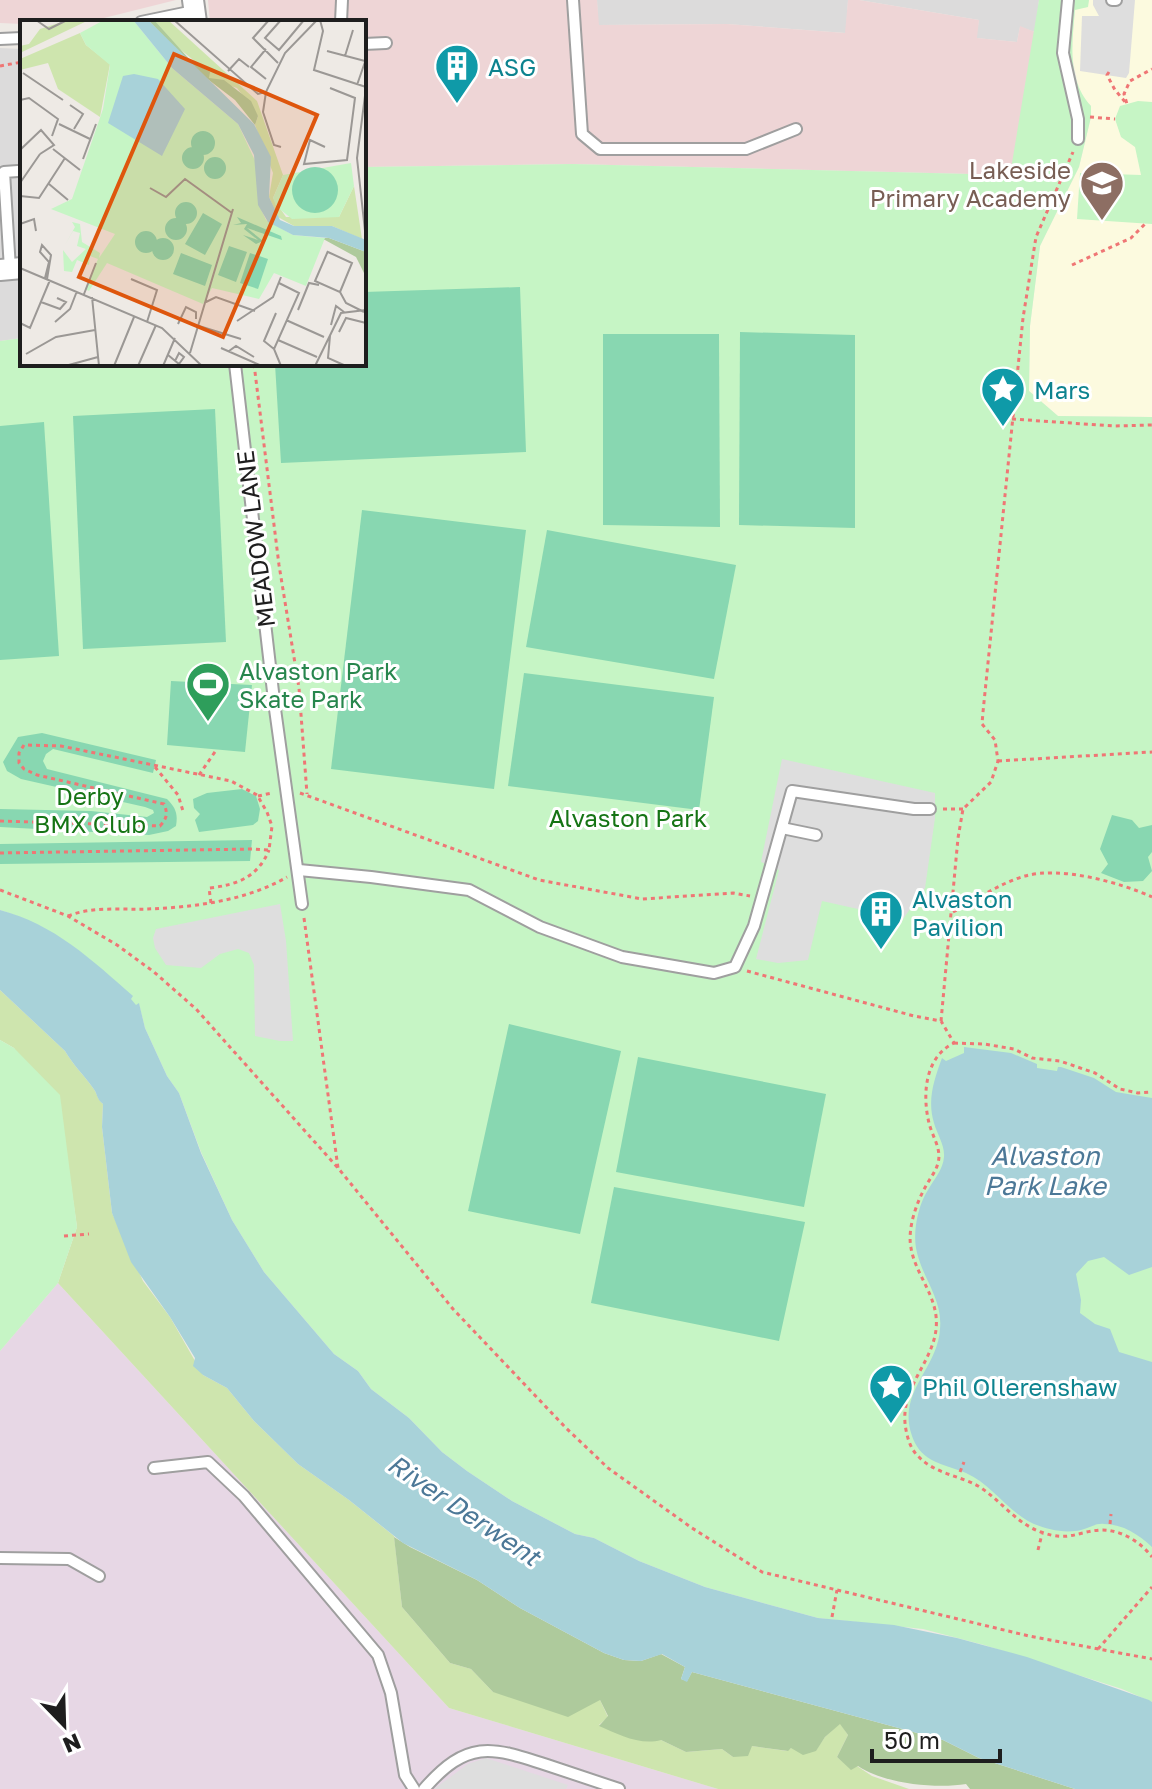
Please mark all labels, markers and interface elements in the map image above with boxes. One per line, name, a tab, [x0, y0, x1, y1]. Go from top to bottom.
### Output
inset map	[20, 20, 366, 366]
building icon: ASG	[433, 42, 481, 105]
place label: ASG	[488, 52, 536, 81]
place label: Lakeside Primary Academy	[870, 155, 1071, 212]
school or university icon: Lakeside Primary Academy	[1078, 159, 1126, 222]
place icon: Mars	[979, 365, 1027, 428]
place label: Mars	[1034, 375, 1090, 404]
street label: MEADOW LANE	[230, 449, 280, 629]
place label: Alvaston Park Skate Park	[239, 656, 398, 713]
sports icon: Alvaston Park Skate Park	[184, 660, 232, 723]
park label: Derby BMX Club	[34, 781, 146, 838]
park label: Alvaston Park	[549, 803, 707, 832]
place label: Alvaston Pavilion	[912, 884, 1013, 941]
building icon: Alvaston Pavilion	[857, 888, 905, 951]
water label: Alvaston Park Lake	[984, 1140, 1108, 1201]
place icon: Phil Ollerenshaw	[867, 1362, 915, 1425]
place label: Phil Ollerenshaw	[922, 1372, 1117, 1401]
water label: River Derwent	[382, 1448, 548, 1574]
north arrow	[24, 1685, 104, 1765]
scale bar	[872, 1713, 1000, 1763]
text: 50 m	[884, 1725, 940, 1754]
text: N	[59, 1728, 85, 1760]

